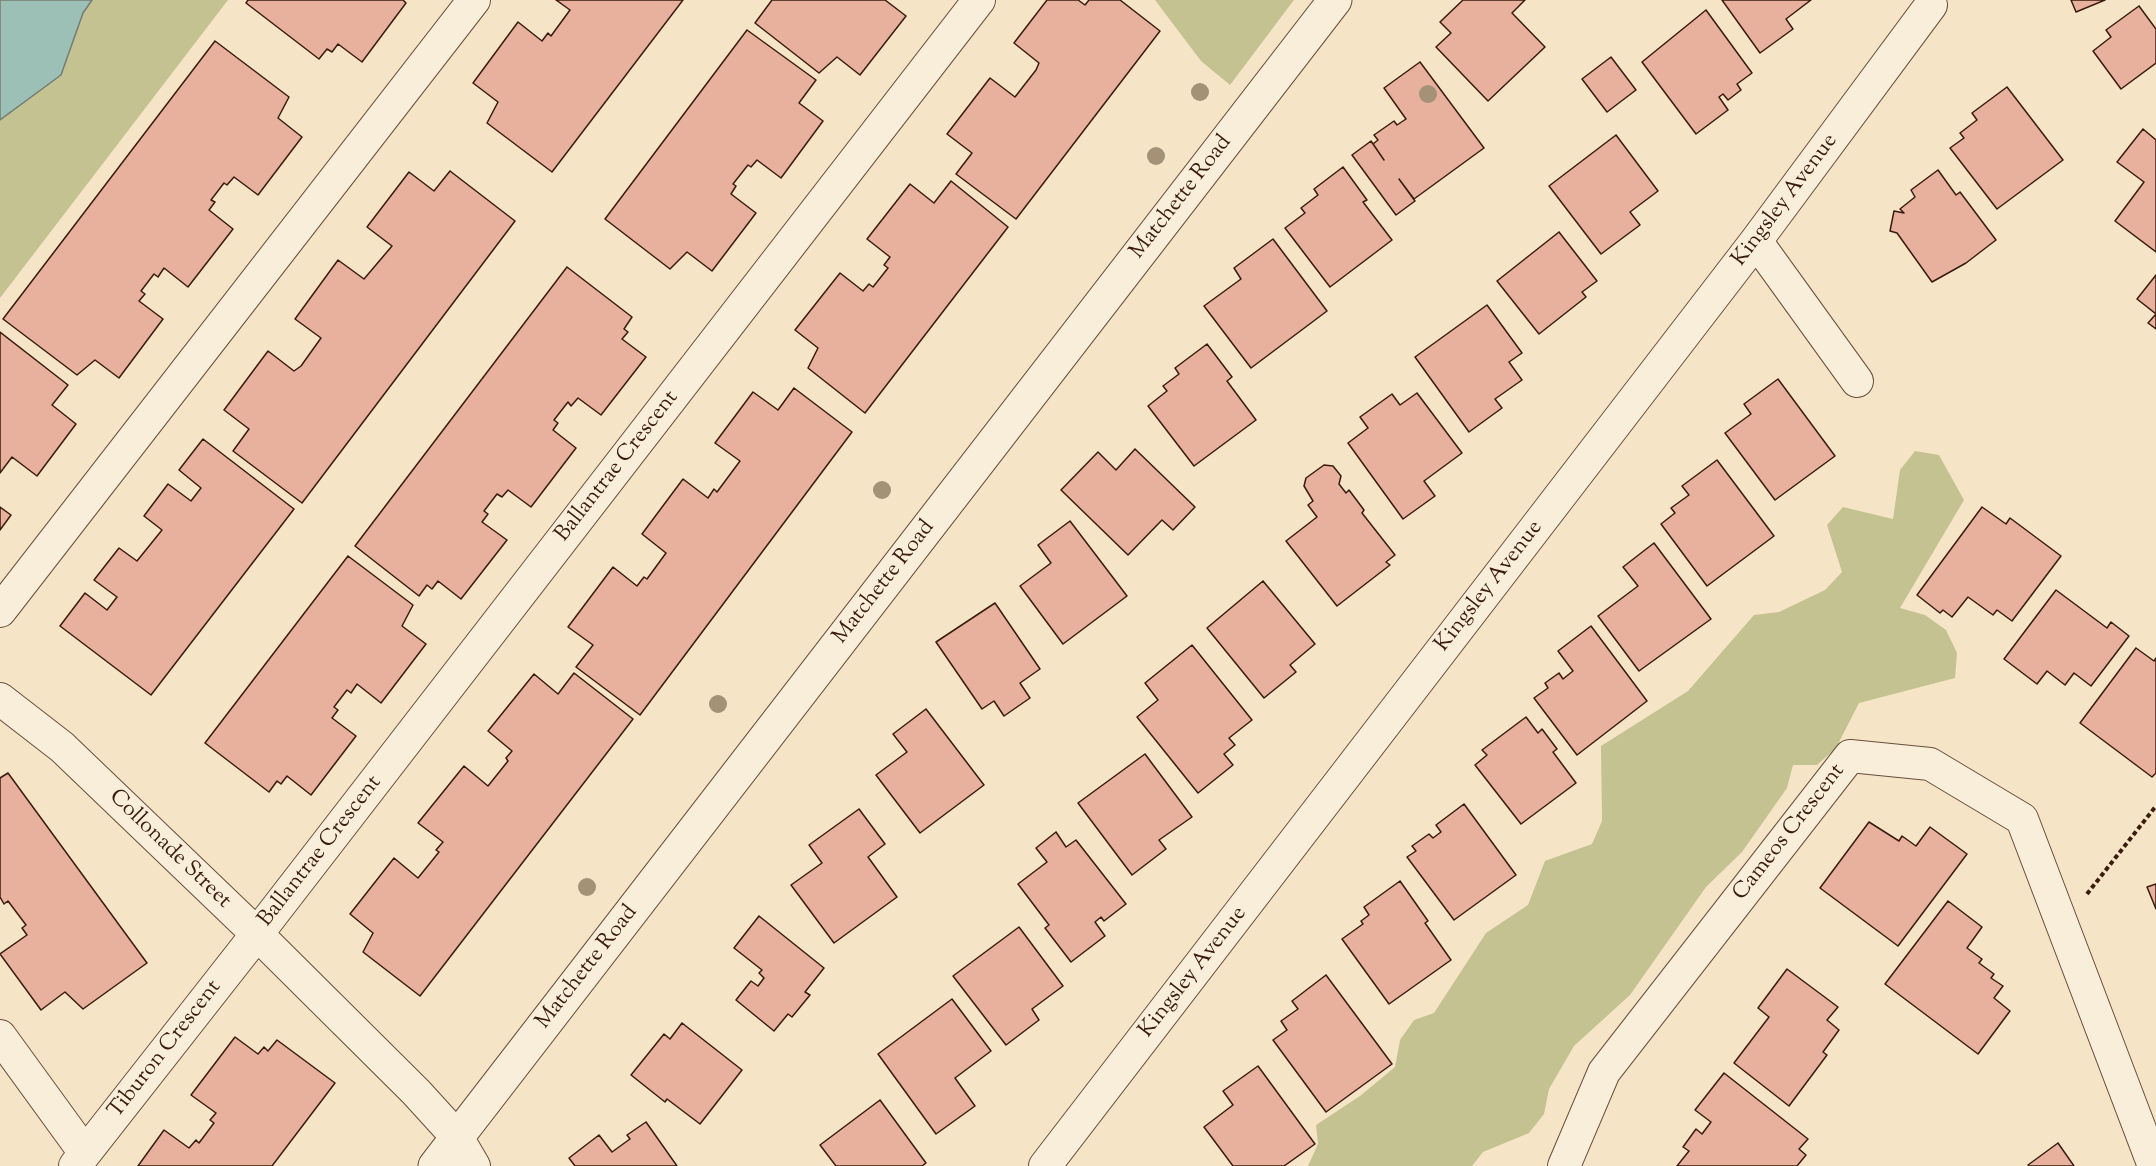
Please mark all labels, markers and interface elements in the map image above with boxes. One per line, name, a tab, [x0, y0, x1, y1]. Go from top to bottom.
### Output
street label: Kingsley Avenue	[1728, 129, 1844, 273]
street label: Matchette Road	[1125, 131, 1239, 265]
street label: Ballantrae Crescent	[551, 386, 685, 548]
street label: Matchette Road	[828, 516, 942, 650]
street label: Kingsley Avenue	[1431, 516, 1549, 658]
street label: Cameos Crescent	[1728, 759, 1852, 907]
street label: Ballantrae Crescent	[254, 771, 388, 933]
street label: Collonade Street	[102, 785, 236, 915]
street label: Matchette Road	[531, 901, 645, 1035]
street label: Kingsley Avenue	[1135, 902, 1253, 1044]
street label: Tiburon Crescent	[104, 976, 228, 1124]

